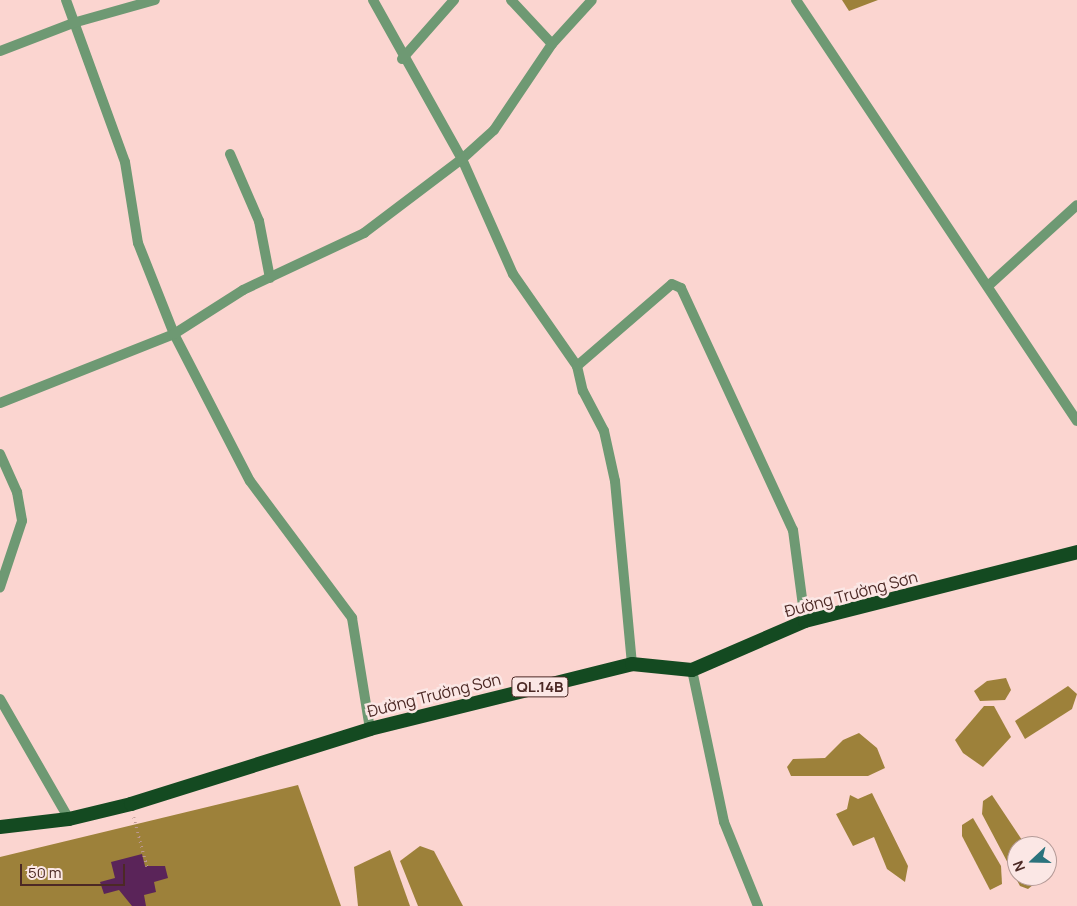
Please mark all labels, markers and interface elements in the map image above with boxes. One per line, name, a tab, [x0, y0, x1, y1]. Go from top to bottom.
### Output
street label: Đường Trường Sơn	[782, 567, 920, 621]
street label: Đường Trường Sơn	[365, 669, 503, 721]
road number: QL.14B	[511, 674, 569, 700]
north arrow	[1007, 836, 1057, 886]
scale bar	[22, 854, 128, 886]
text: N	[1008, 858, 1029, 874]
text: 50 m	[28, 862, 62, 883]

